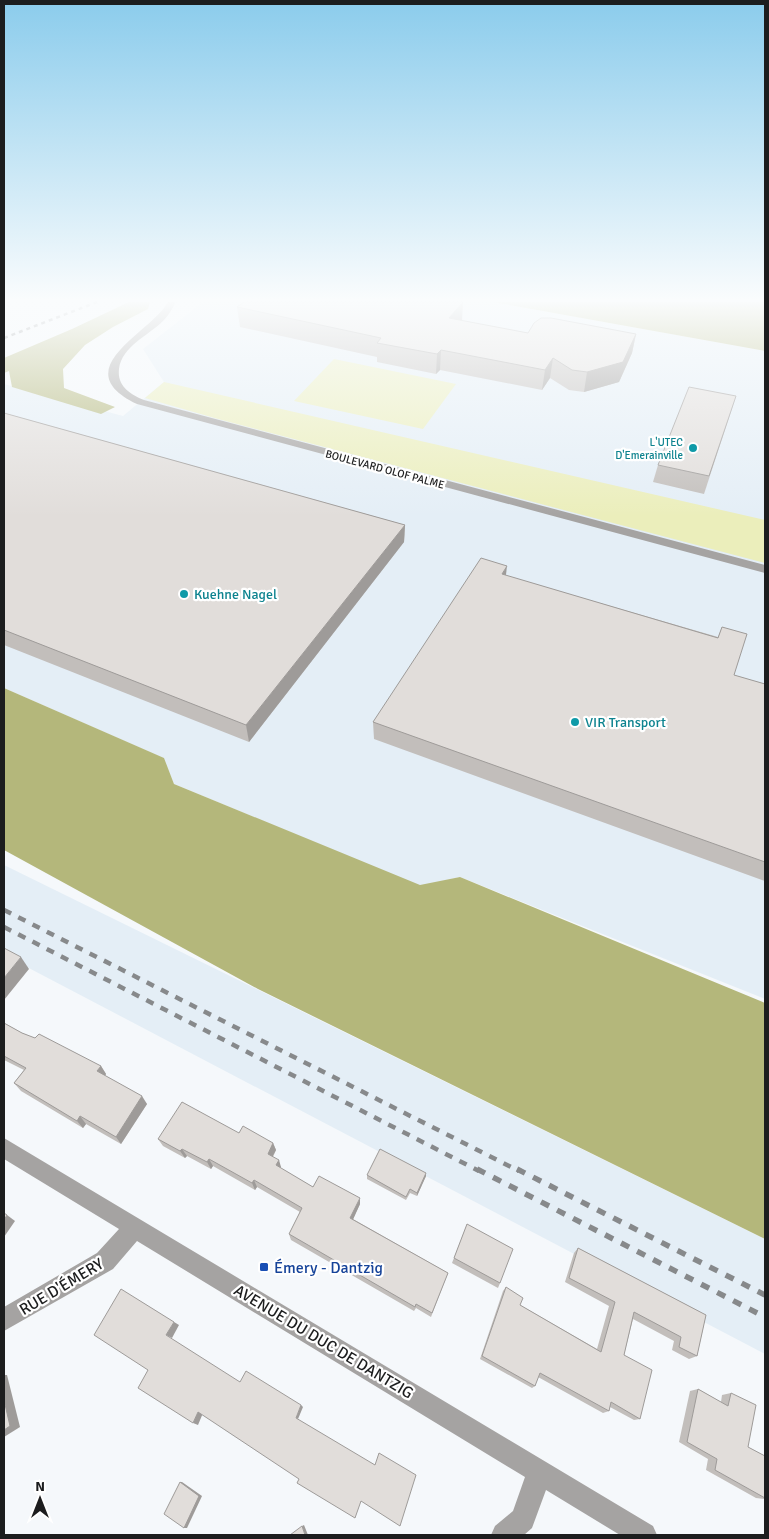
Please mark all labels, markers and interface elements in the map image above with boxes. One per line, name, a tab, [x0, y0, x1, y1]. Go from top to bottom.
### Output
place label: L'UTEC D'Emerainville	[615, 436, 683, 462]
marker: L'UTEC D'Emerainville	[687, 442, 699, 454]
street label: BOULEVARD OLOF PALME	[324, 447, 446, 492]
place label: Kuehne Nagel	[194, 586, 277, 603]
marker: Kuehne Nagel	[178, 588, 190, 600]
place label: VIR Transport	[585, 714, 666, 731]
marker: VIR Transport	[569, 716, 581, 728]
street label: RUE D'ÉMERY	[16, 1254, 107, 1320]
place label: Émery - Dantzig	[274, 1258, 383, 1278]
marker: Émery - Dantzig	[258, 1261, 270, 1273]
street label: AVENUE DU DUC DE DANTZIG	[230, 1280, 417, 1403]
north arrow	[15, 1474, 65, 1524]
text: N	[35, 1478, 45, 1495]

